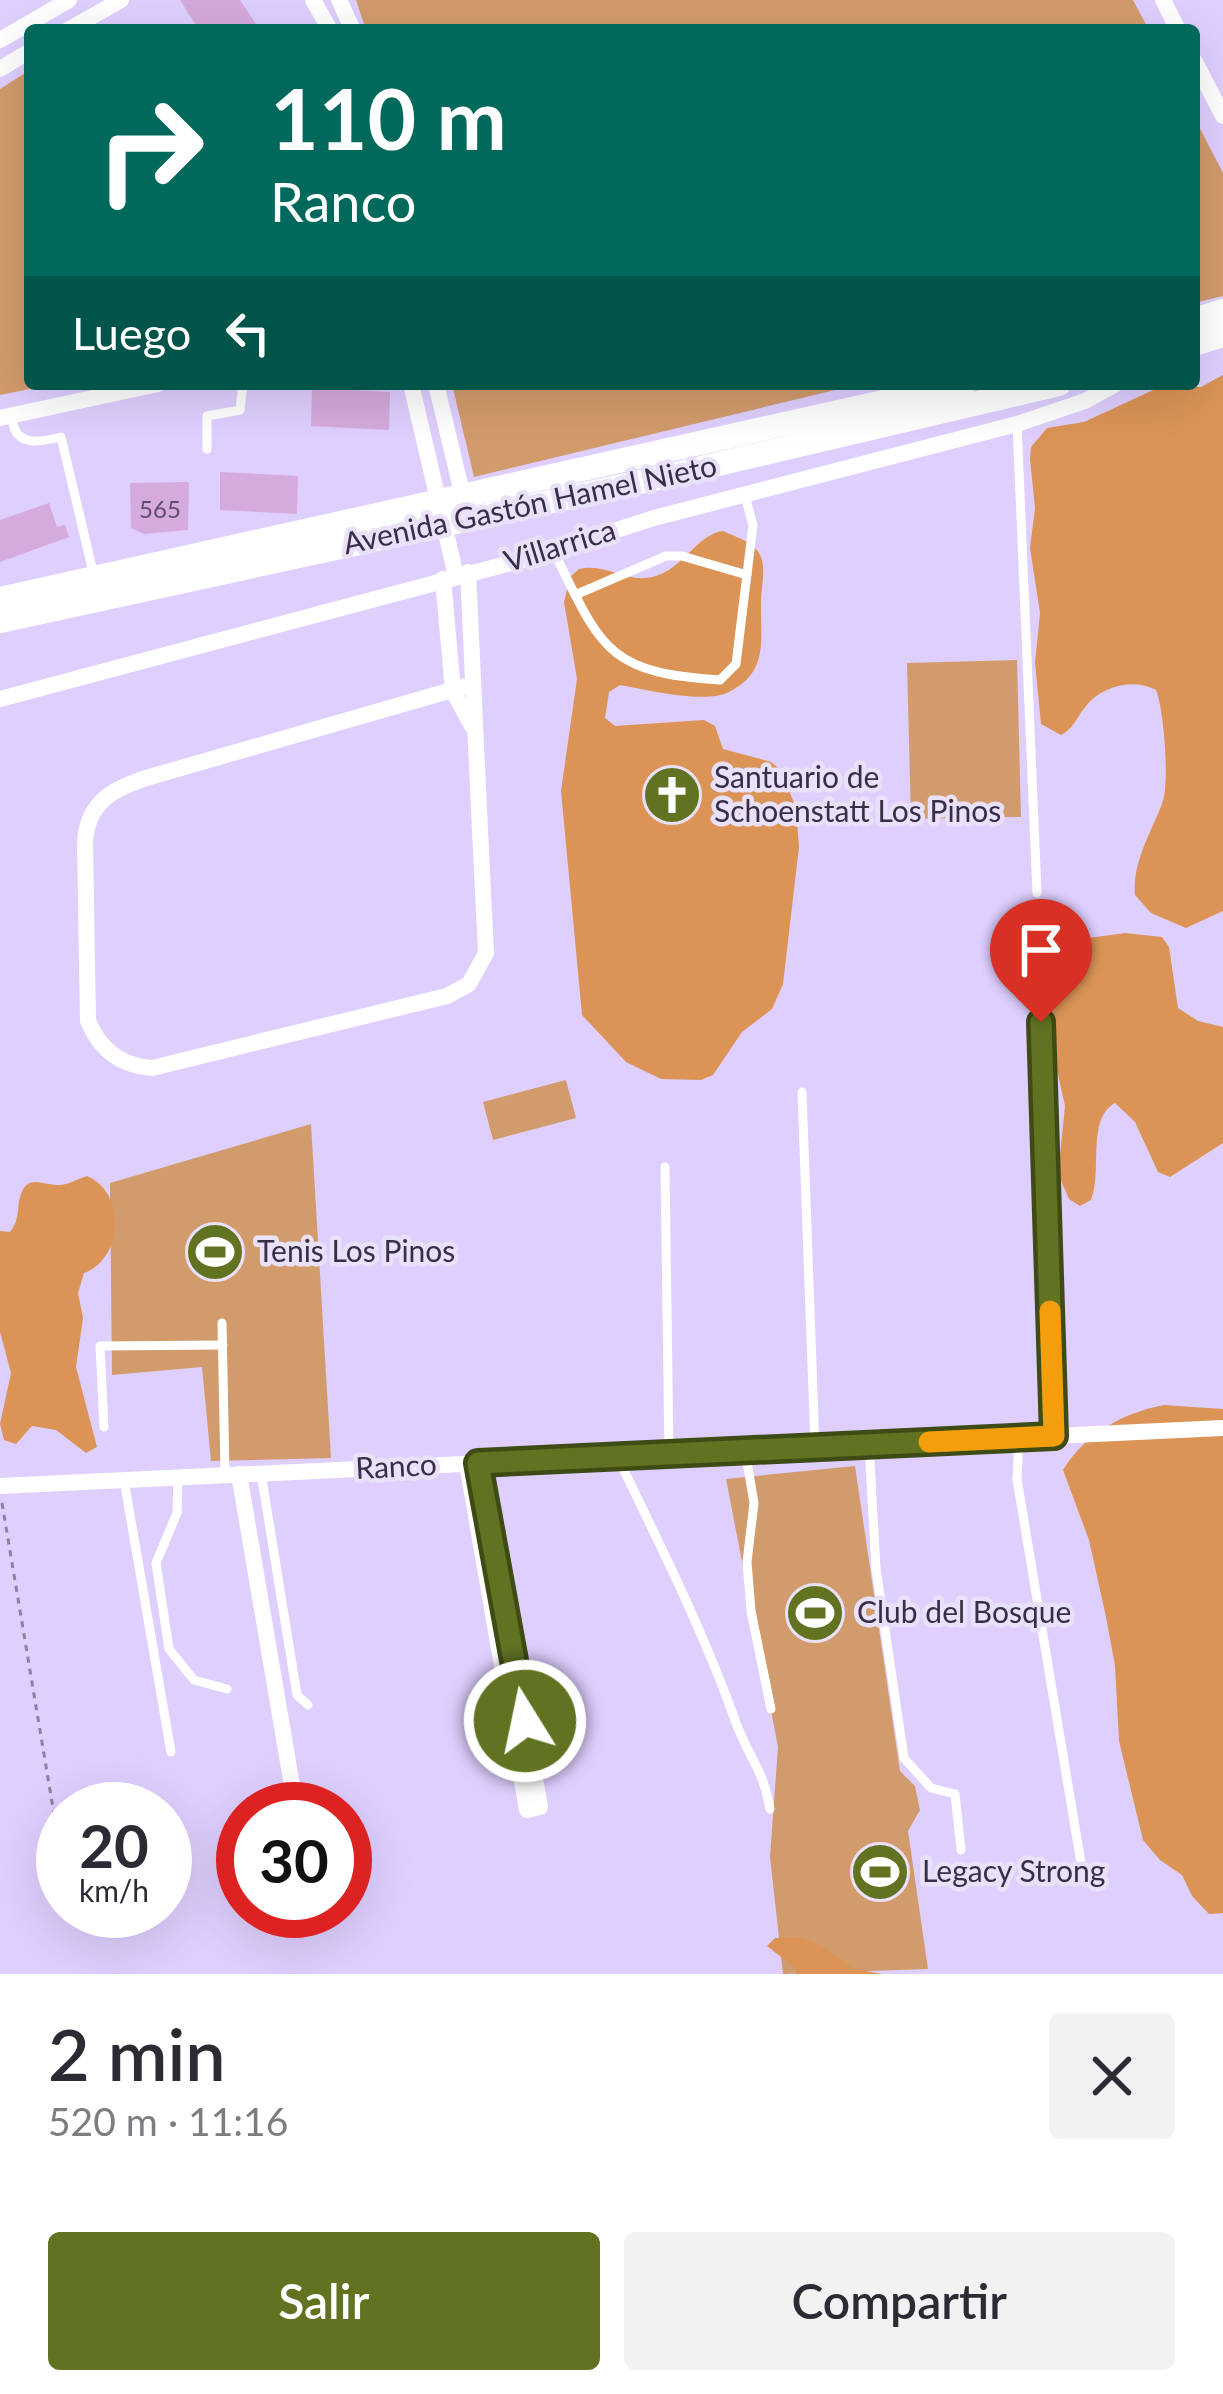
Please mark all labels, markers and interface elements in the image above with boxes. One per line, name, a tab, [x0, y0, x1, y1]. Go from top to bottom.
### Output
text: 110 m	[270, 67, 507, 168]
icon: right	[72, 72, 228, 228]
text: Ranco	[270, 169, 416, 234]
icon: left	[215, 300, 281, 366]
text: Luego	[72, 306, 191, 360]
street label: Avenida Gastón Hamel Nieto	[339, 446, 720, 560]
house number: 565	[139, 494, 181, 523]
street label: Villarrica	[499, 510, 620, 578]
place label: Santuario de Schoenstatt Los Pinos	[714, 758, 1001, 828]
church icon: Santuario de Schoenstatt Los Pinos	[641, 764, 703, 826]
pin	[990, 899, 1092, 1022]
icon: arrive	[1008, 917, 1074, 983]
sports icon: Tenis Los Pinos	[184, 1221, 246, 1283]
place label: Tenis Los Pinos	[257, 1232, 455, 1268]
street label: Ranco	[354, 1445, 437, 1485]
sports icon: Club del Bosque	[784, 1582, 846, 1644]
place label: Club del Bosque	[857, 1593, 1071, 1629]
position arrow	[462, 1658, 588, 1784]
speed limit sign: 30	[216, 1782, 372, 1938]
text: 20	[79, 1809, 149, 1881]
sports icon: Legacy Strong	[849, 1841, 911, 1903]
place label: Legacy Strong	[922, 1852, 1105, 1888]
text: km/h	[79, 1872, 149, 1908]
text: 2 min	[48, 2010, 226, 2096]
button: close	[1049, 2013, 1175, 2139]
text: 520 m · 11:16	[48, 2098, 288, 2144]
button: Salir	[48, 2232, 600, 2370]
button: Compartir	[624, 2232, 1175, 2370]

